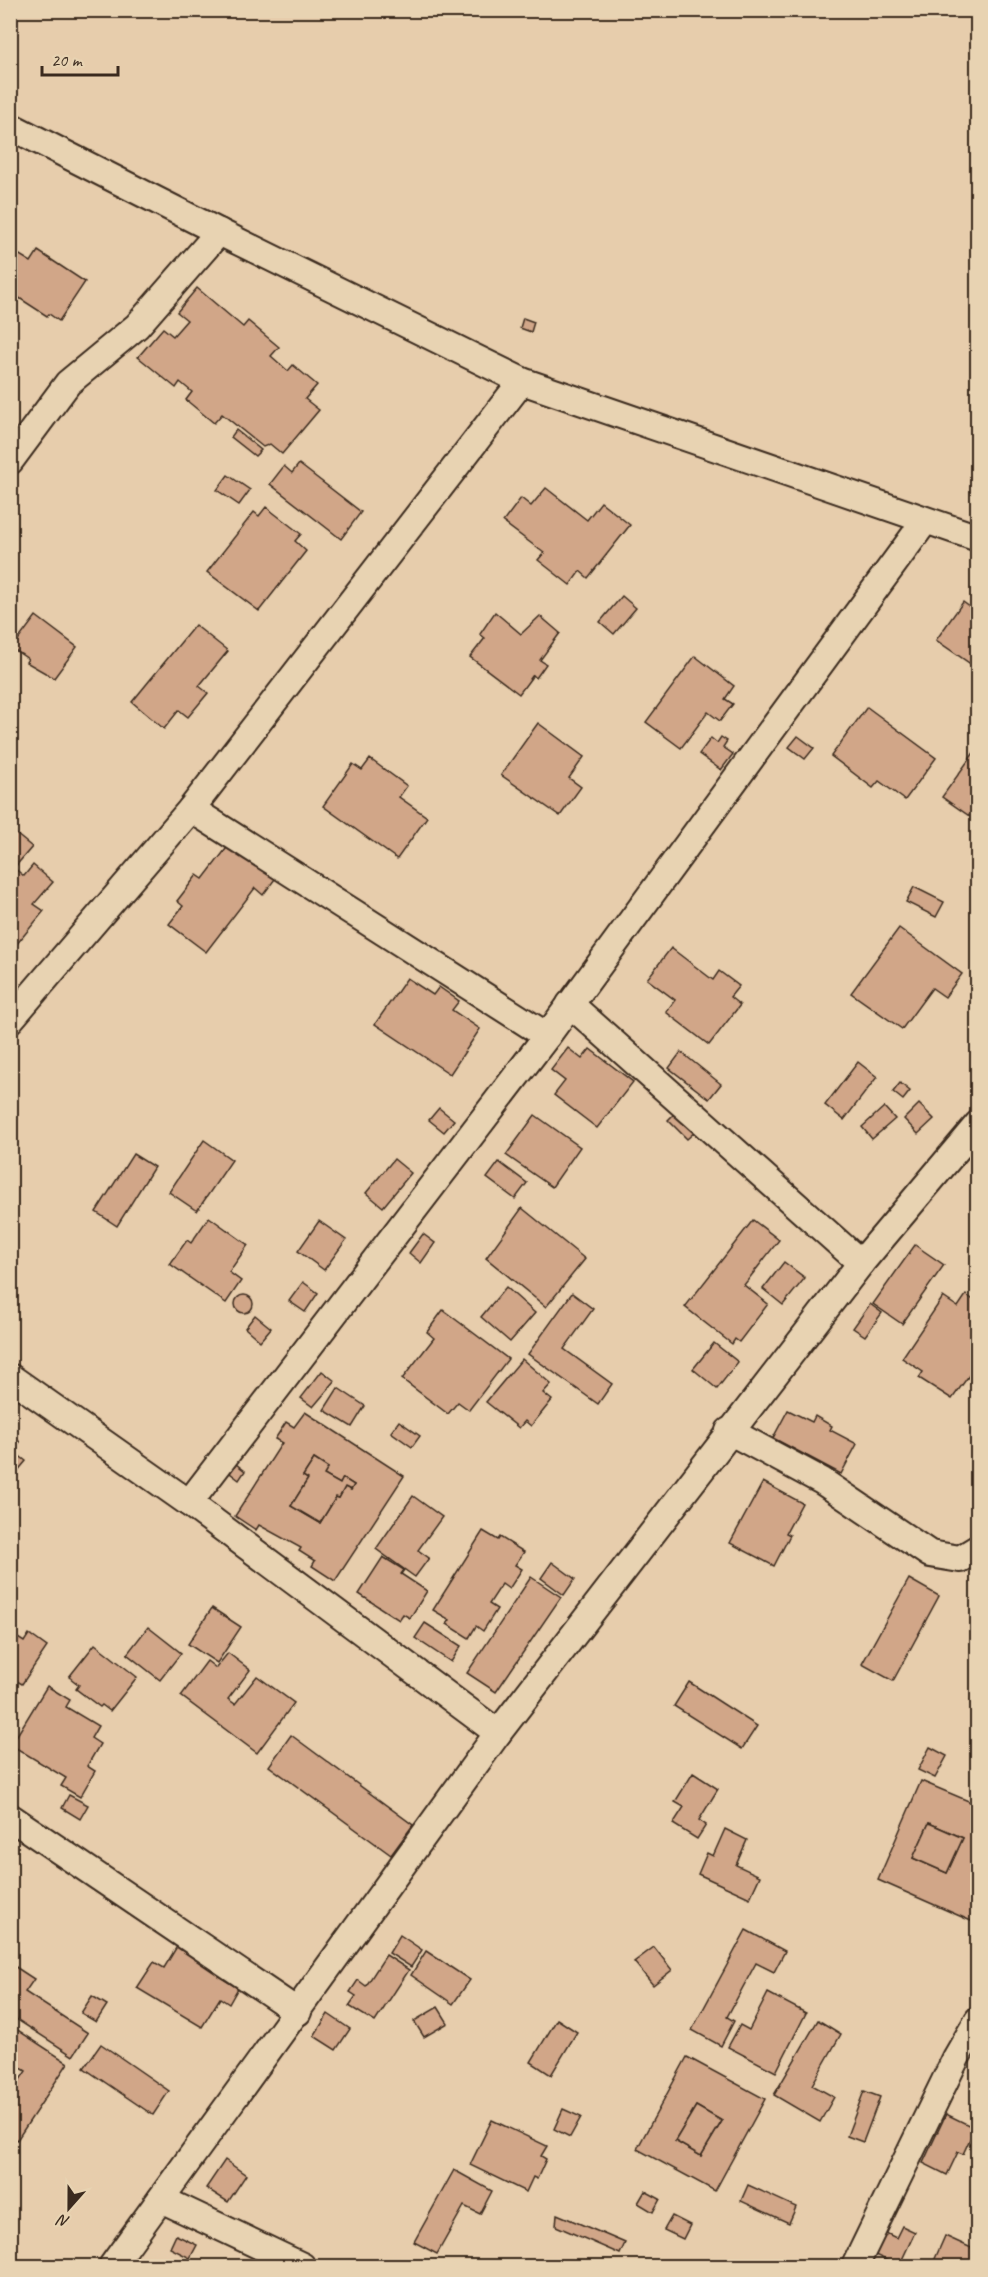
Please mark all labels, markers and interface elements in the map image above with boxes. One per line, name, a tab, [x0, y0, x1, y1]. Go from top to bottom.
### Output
scale bar	[42, 39, 118, 77]
text: 20 m	[51, 49, 84, 71]
north arrow	[39, 2178, 99, 2238]
text: N	[53, 2209, 72, 2232]

